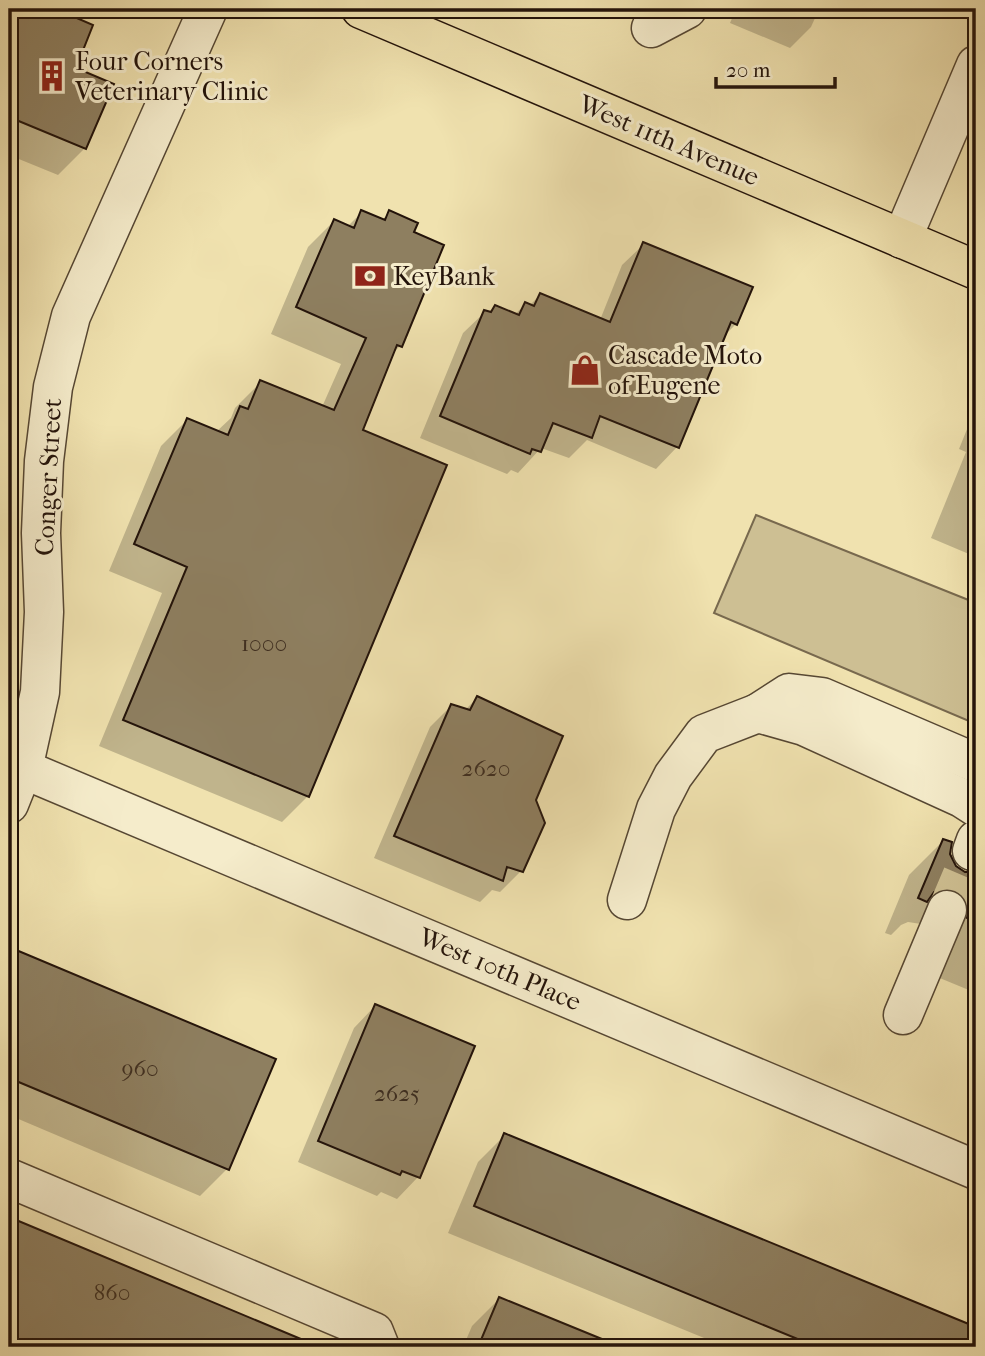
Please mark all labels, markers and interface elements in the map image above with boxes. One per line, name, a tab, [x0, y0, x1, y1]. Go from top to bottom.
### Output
place label: Four Corners Veterinary Clinic	[74, 46, 268, 107]
scale bar	[716, 46, 834, 90]
text: 20 m	[726, 58, 771, 82]
building icon: Four Corners Veterinary Clinic	[35, 59, 69, 93]
street label: West 11th Avenue	[573, 88, 764, 192]
bank icon: KeyBank	[353, 259, 387, 293]
place label: KeyBank	[393, 261, 496, 292]
place label: Cascade Moto of Eugene	[608, 340, 762, 401]
shop icon: Cascade Moto of Eugene	[568, 353, 602, 387]
street label: Conger Street	[29, 397, 68, 557]
house number: 1000	[241, 630, 287, 657]
house number: 2620	[462, 755, 510, 782]
street label: West 10th Place	[413, 921, 586, 1018]
house number: 960	[121, 1055, 159, 1082]
house number: 2625	[374, 1080, 420, 1107]
house number: 860	[94, 1279, 130, 1306]

